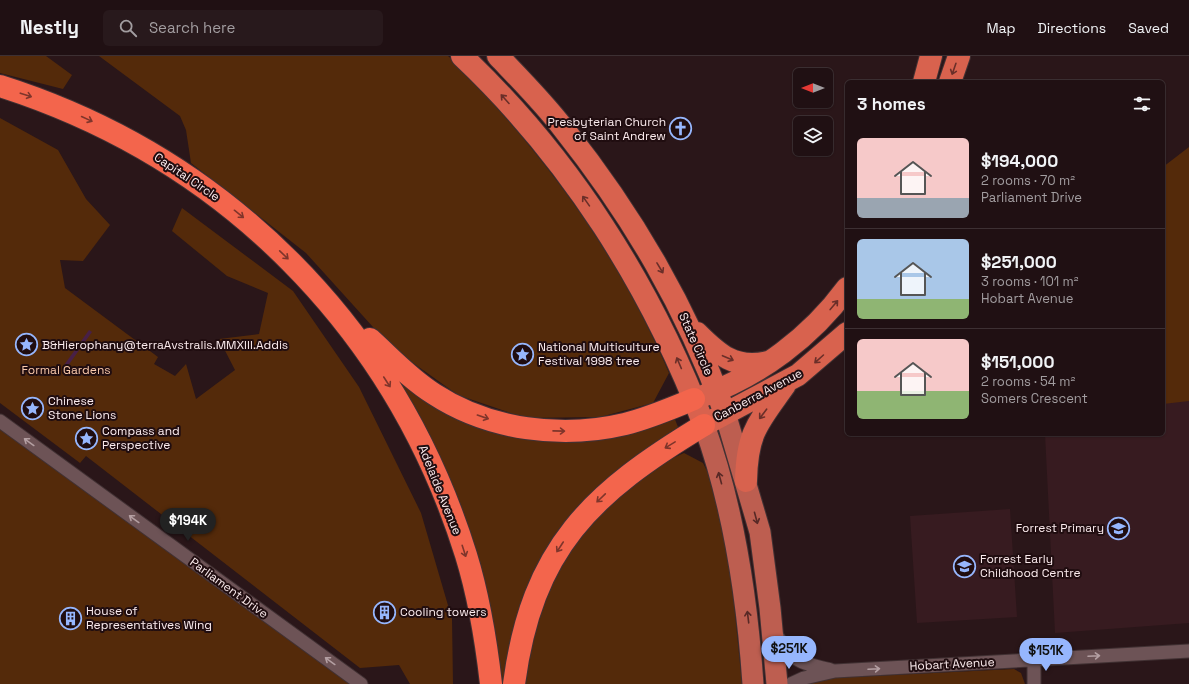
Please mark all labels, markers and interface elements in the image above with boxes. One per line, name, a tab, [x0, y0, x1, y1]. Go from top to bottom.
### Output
search box	[103, 10, 383, 46]
text: Nestly	[20, 15, 79, 40]
icon: search	[117, 17, 139, 39]
text: Search here	[149, 18, 235, 37]
text: Map	[986, 19, 1016, 37]
text: Directions	[1038, 19, 1106, 37]
text: Saved	[1128, 19, 1169, 37]
one-way arrow	[950, 63, 958, 75]
north arrow	[793, 68, 833, 108]
map controls	[793, 68, 833, 156]
one-way arrow	[19, 91, 31, 99]
text: 3 homes	[857, 93, 926, 115]
icon: filters	[1131, 93, 1153, 115]
one-way arrow	[500, 94, 509, 104]
place label: Presbyterian Church of Saint Andrew	[548, 114, 666, 144]
one-way arrow	[81, 116, 93, 123]
church icon: Presbyterian Church of Saint Andrew	[668, 116, 694, 142]
button: layers	[793, 116, 833, 156]
street label: Capital Circle	[151, 149, 223, 205]
text: $194,000	[981, 150, 1058, 172]
icon: home	[889, 154, 937, 202]
text: 2 rooms · 70 m²	[981, 172, 1075, 189]
text: Parliament Drive	[981, 189, 1082, 206]
one-way arrow	[582, 195, 590, 206]
one-way arrow	[233, 210, 244, 219]
one-way arrow	[279, 250, 289, 260]
text: $251,000	[981, 251, 1057, 273]
icon: home	[889, 255, 937, 303]
one-way arrow	[656, 262, 664, 274]
text: 3 rooms · 101 m²	[981, 273, 1079, 290]
text: Hobart Avenue	[981, 290, 1073, 307]
one-way arrow	[829, 300, 838, 311]
street label: State Circle	[675, 310, 717, 378]
place icon: B&Hierophany@terraAvstralis.MMXIII.Addis	[13, 332, 39, 358]
place label: B&Hierophany@terraAvstralis.MMXIII.Addis	[42, 337, 288, 353]
place label: National Multiculture Festival 1998 tree	[538, 339, 660, 369]
place icon: National Multiculture Festival 1998 tree	[510, 341, 536, 367]
text: $151,000	[981, 351, 1054, 373]
one-way arrow	[722, 355, 734, 363]
one-way arrow	[813, 355, 824, 364]
icon: home	[889, 355, 937, 403]
one-way arrow	[675, 358, 682, 370]
park label: Formal Gardens	[21, 362, 111, 378]
street label: Canberra Avenue	[711, 365, 805, 425]
text: 2 rooms · 54 m²	[981, 373, 1075, 390]
one-way arrow	[383, 376, 391, 387]
text: Somers Crescent	[981, 390, 1088, 407]
place label: Chinese Stone Lions	[48, 393, 116, 423]
place icon: Chinese Stone Lions	[20, 395, 46, 421]
one-way arrow	[759, 409, 768, 420]
one-way arrow	[476, 414, 489, 421]
place label: Compass and Perspective	[102, 423, 180, 453]
place icon: Compass and Perspective	[73, 425, 99, 451]
one-way arrow	[552, 427, 565, 435]
one-way arrow	[23, 438, 34, 446]
one-way arrow	[664, 441, 676, 449]
street label: Adelaide Avenue	[415, 443, 465, 537]
one-way arrow	[716, 472, 723, 485]
one-way arrow	[596, 493, 606, 503]
pin: $194K	[160, 508, 216, 542]
text: $194K	[169, 512, 207, 529]
one-way arrow	[753, 512, 760, 525]
one-way arrow	[129, 514, 140, 523]
school or university icon: Forrest Primary	[1106, 515, 1132, 541]
place label: Forrest Primary	[1016, 520, 1104, 536]
one-way arrow	[556, 541, 564, 552]
one-way arrow	[461, 544, 468, 557]
place label: Forrest Early Childhood Centre	[980, 551, 1081, 581]
school or university icon: Forrest Early Childhood Centre	[951, 553, 977, 579]
street label: Parliament Drive	[187, 554, 271, 622]
building icon: Cooling towers	[372, 599, 398, 625]
place label: House of Representatives Wing	[86, 603, 212, 633]
place label: Cooling towers	[400, 604, 487, 620]
building icon: House of Representatives Wing	[57, 605, 83, 631]
one-way arrow	[744, 611, 751, 624]
pin: $251K	[761, 636, 817, 670]
pin: $151K	[1018, 638, 1074, 672]
text: $251K	[770, 640, 808, 657]
text: $151K	[1028, 642, 1064, 659]
one-way arrow	[1087, 653, 1100, 660]
street label: Hobart Avenue	[909, 654, 995, 674]
one-way arrow	[324, 657, 335, 665]
one-way arrow	[867, 665, 880, 672]

